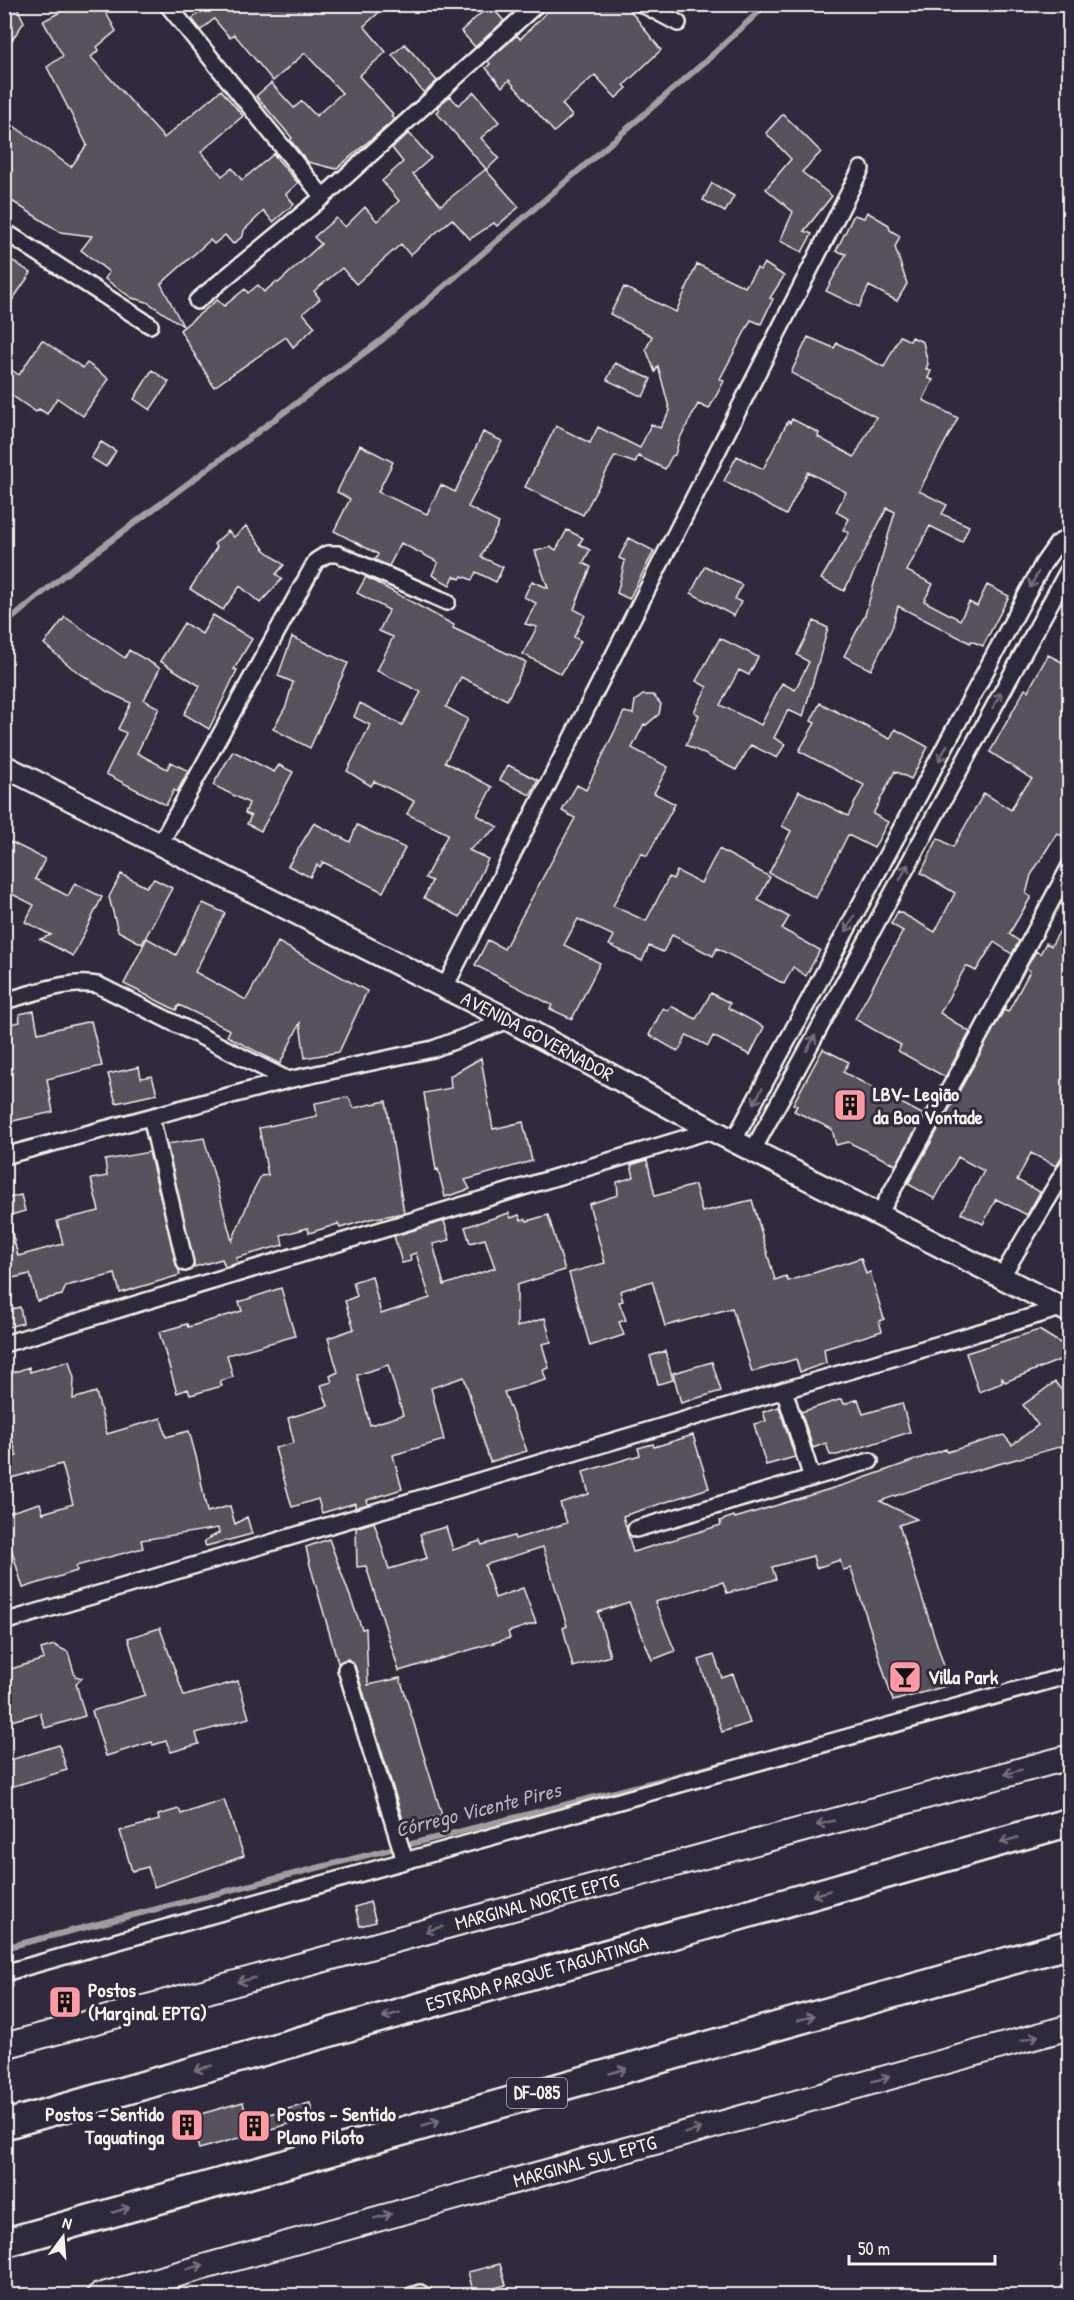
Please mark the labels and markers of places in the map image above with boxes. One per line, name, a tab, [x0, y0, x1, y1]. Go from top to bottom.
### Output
place label: LBV- Legião da Boa Vontade	[873, 1080, 983, 1130]
building icon: LBV- Legião da Boa Vontade	[832, 1087, 868, 1123]
bar icon: Villa Park	[887, 1659, 923, 1695]
place label: Villa Park	[928, 1663, 999, 1690]
place label: Postos (Marginal EPTG)	[88, 1976, 207, 2027]
building icon: Postos (Marginal EPTG)	[47, 1984, 83, 2020]
place label: Postos - Sentido Taguatinga	[45, 2100, 164, 2151]
place label: Postos - Sentido Plano Piloto	[277, 2100, 396, 2150]
building icon: Postos - Sentido Taguatinga	[169, 2107, 205, 2143]
building icon: Postos - Sentido Plano Piloto	[236, 2108, 272, 2144]

